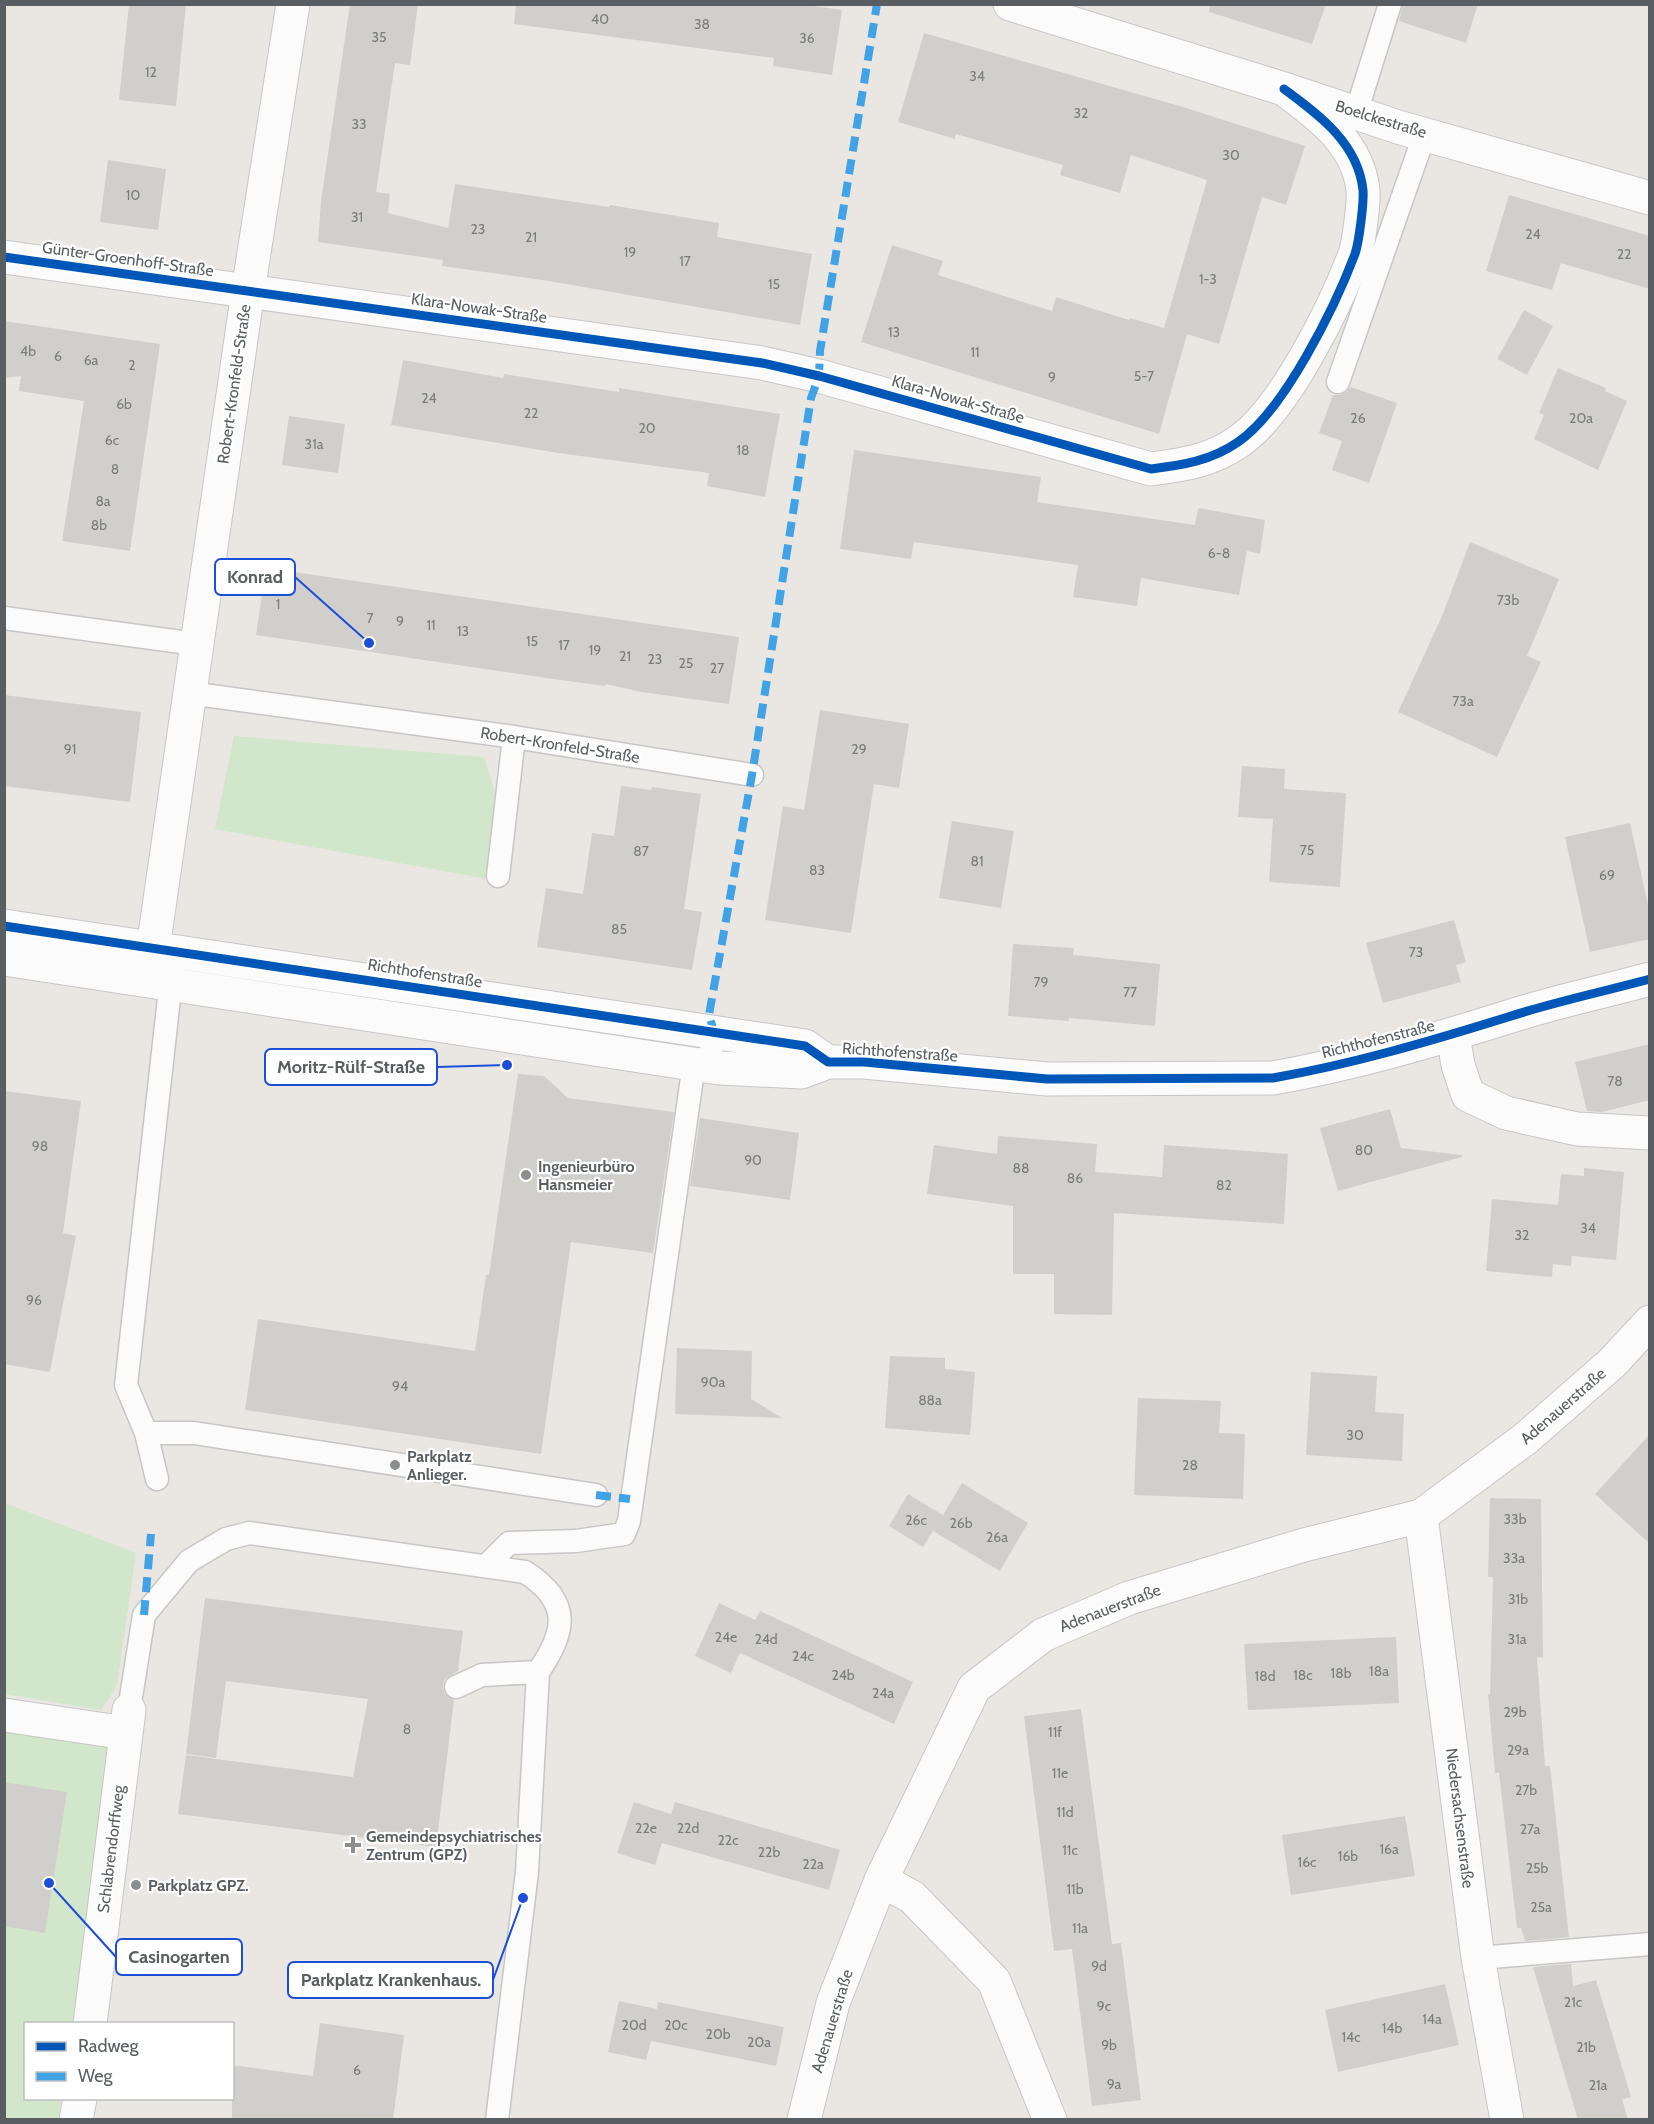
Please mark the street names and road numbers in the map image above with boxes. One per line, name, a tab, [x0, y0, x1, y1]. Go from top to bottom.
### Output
street label: Boelckestraße	[1333, 96, 1429, 142]
street label: Günter-Groenhoff-Straße	[41, 238, 215, 280]
street label: Klara-Nowak-Straße	[410, 289, 548, 327]
street label: Robert-Kronfeld-Straße	[213, 303, 255, 465]
street label: Klara-Nowak-Straße	[890, 371, 1026, 427]
street label: Robert-Kronfeld-Straße	[479, 723, 641, 767]
street label: Richthofenstraße	[366, 955, 484, 991]
street label: Richthofenstraße	[1320, 1016, 1436, 1062]
street label: Richthofenstraße	[842, 1038, 958, 1066]
street label: Adenauerstraße	[1516, 1364, 1610, 1448]
street label: Adenauerstraße	[1057, 1580, 1163, 1636]
street label: Niedersachsenstraße	[1442, 1747, 1478, 1889]
street label: Schlabrendorffweg	[94, 1783, 128, 1914]
street label: Adenauerstraße	[807, 1967, 857, 2075]

